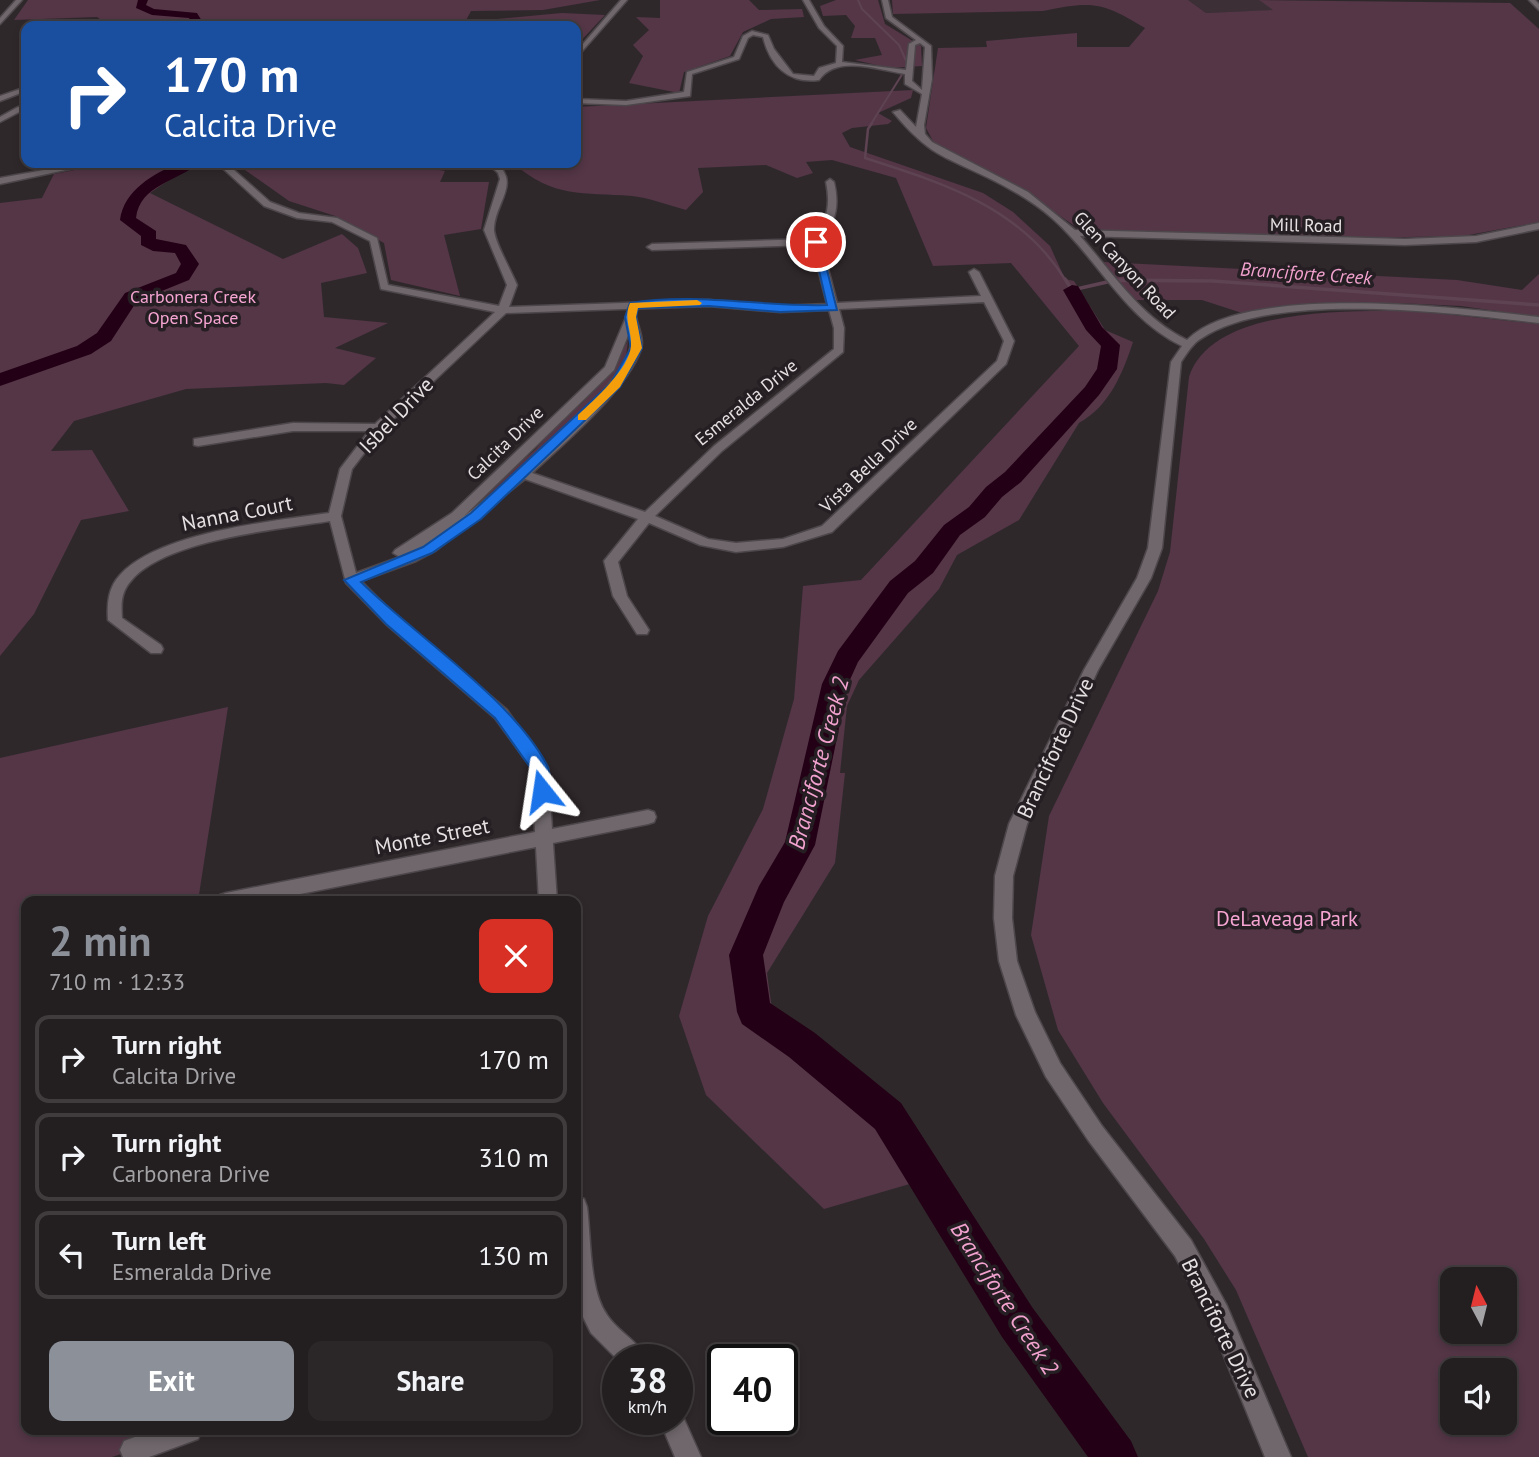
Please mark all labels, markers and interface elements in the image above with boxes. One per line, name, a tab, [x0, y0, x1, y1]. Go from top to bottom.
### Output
text: 170 m	[164, 42, 299, 106]
icon: right	[49, 49, 140, 140]
text: Calcita Drive	[164, 104, 337, 146]
street label: Glen Canyon Road	[1069, 206, 1181, 324]
pin	[786, 212, 846, 272]
street label: Mill Road	[1270, 213, 1342, 237]
icon: arrive	[797, 223, 835, 261]
water label: Branciforte Creek	[1239, 256, 1374, 290]
park label: Carbonera Creek Open Space	[130, 285, 256, 329]
street label: Esmeralda Drive	[690, 354, 802, 450]
street label: Isbel Drive	[353, 371, 439, 459]
street label: Calcita Drive	[462, 401, 548, 485]
street label: Vista Bella Drive	[814, 413, 922, 518]
street label: Nanna Court	[179, 489, 295, 537]
street label: Branciforte Drive	[1011, 673, 1099, 823]
water label: Branciforte Creek 2	[781, 674, 855, 852]
position arrow	[505, 754, 579, 828]
street label: Monte Street	[372, 812, 492, 860]
park label: DeLaveaga Park	[1216, 905, 1358, 932]
text: 2 min	[49, 913, 151, 968]
button: close	[479, 919, 553, 993]
text: 710 m · 12:33	[49, 967, 185, 996]
text: Turn right	[112, 1028, 221, 1061]
icon: right	[53, 1040, 91, 1078]
text: 170 m	[478, 1043, 549, 1076]
text: Calcita Drive	[112, 1061, 236, 1090]
text: Turn right	[112, 1126, 221, 1159]
icon: right	[53, 1138, 91, 1176]
text: 310 m	[478, 1141, 549, 1174]
text: Carbonera Drive	[112, 1159, 270, 1188]
water label: Branciforte Creek 2	[945, 1216, 1065, 1380]
text: Turn left	[112, 1224, 206, 1257]
icon: left	[53, 1236, 91, 1274]
text: 130 m	[478, 1239, 549, 1272]
street label: Branciforte Drive	[1176, 1254, 1266, 1402]
text: Esmeralda Drive	[112, 1257, 272, 1286]
north arrow	[1440, 1267, 1517, 1344]
map controls	[1440, 1267, 1517, 1435]
button: Exit	[49, 1341, 294, 1421]
button: Share	[308, 1341, 553, 1421]
speed limit sign: 40	[707, 1344, 798, 1435]
text: 38	[628, 1357, 667, 1403]
button: sound	[1440, 1358, 1517, 1435]
text: km/h	[628, 1395, 667, 1418]

